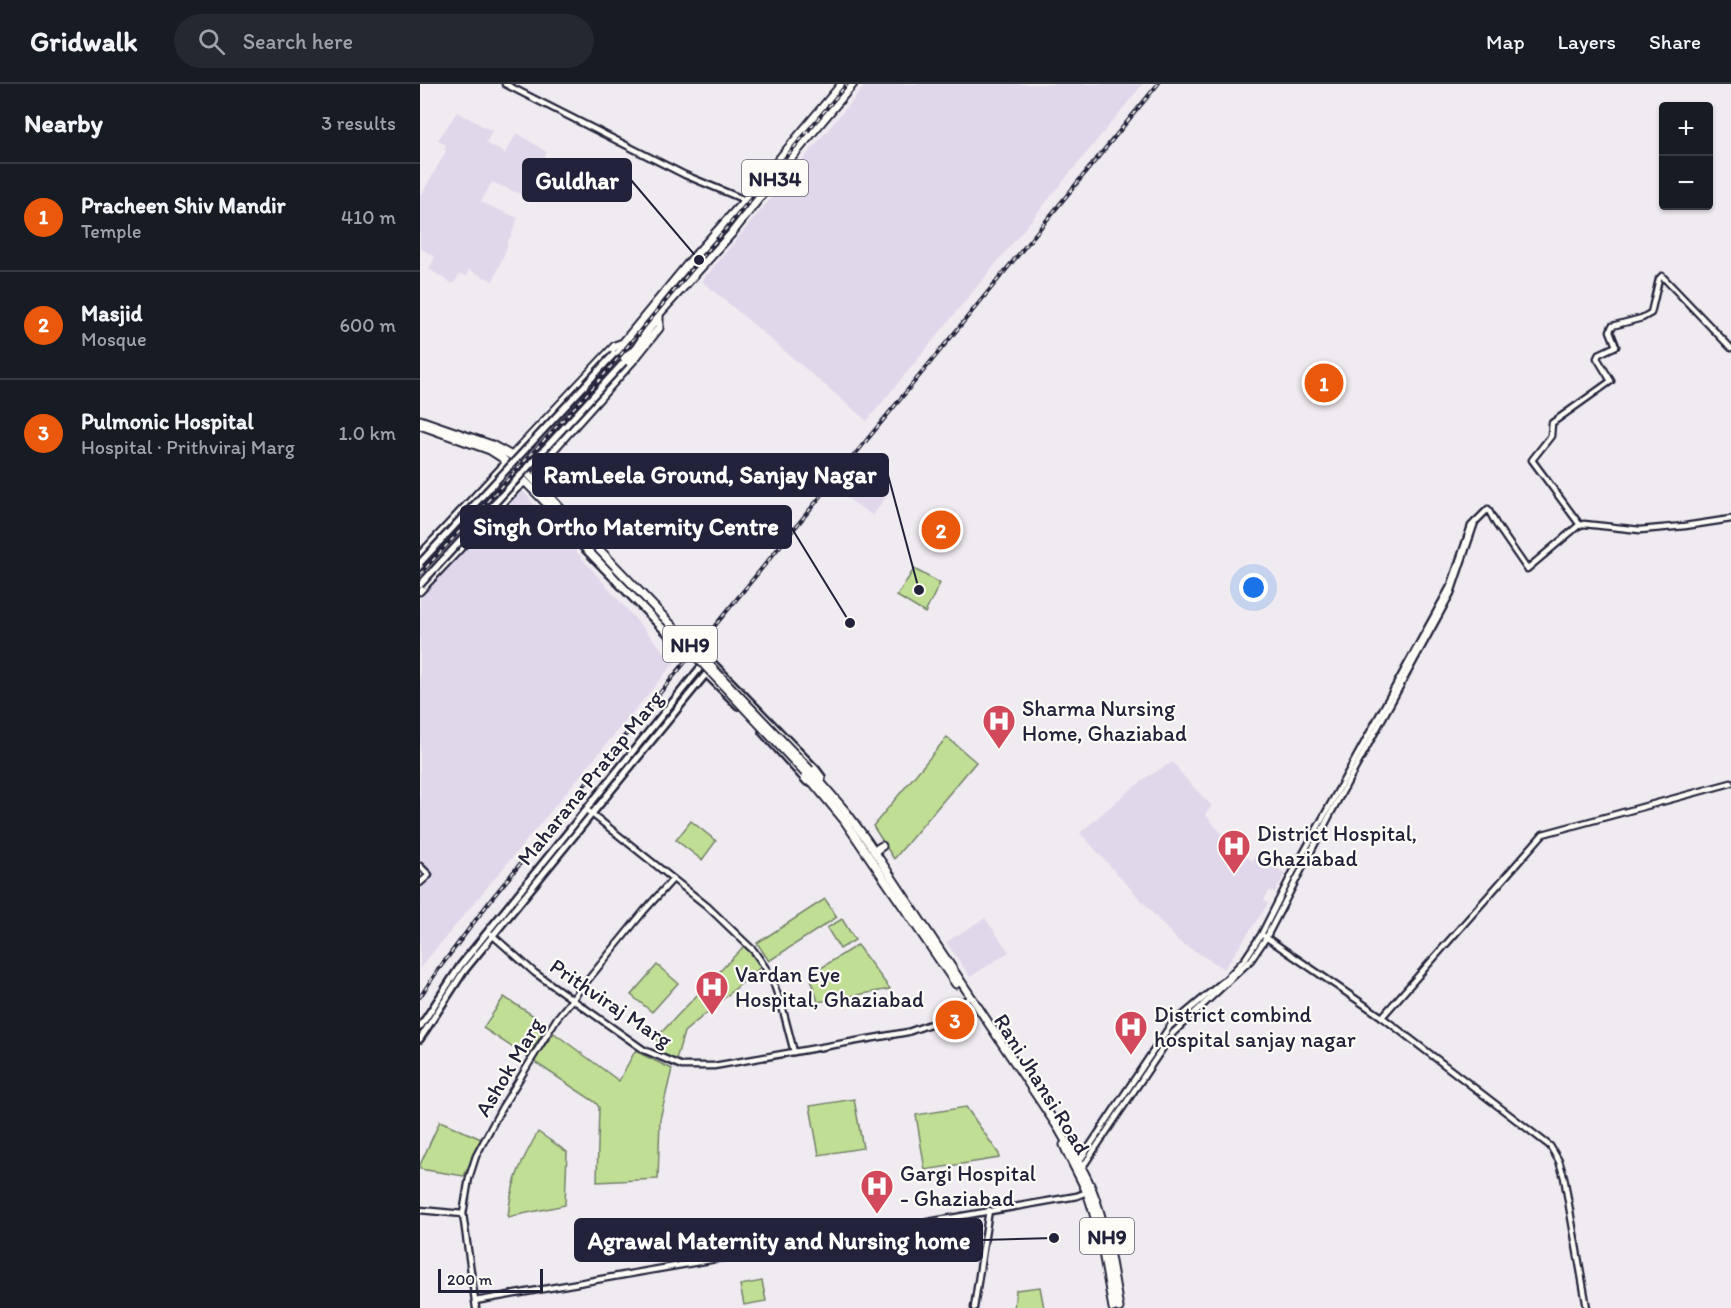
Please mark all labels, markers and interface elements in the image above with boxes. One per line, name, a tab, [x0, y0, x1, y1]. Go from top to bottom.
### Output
search box	[174, 14, 594, 68]
text: Gridwalk	[30, 24, 138, 58]
icon: search	[195, 25, 228, 58]
text: Search here	[243, 28, 353, 55]
text: Map	[1486, 29, 1525, 54]
text: Layers	[1558, 29, 1616, 54]
text: Share	[1649, 29, 1701, 54]
map controls	[1659, 102, 1713, 210]
button: +	[1659, 102, 1713, 156]
text: Nearby	[24, 107, 103, 139]
text: 3 results	[321, 111, 396, 135]
button: −	[1659, 156, 1713, 210]
callout: Guldhar	[523, 159, 631, 201]
road number: NH34	[742, 160, 808, 196]
text: Guldhar	[535, 166, 619, 195]
text: Pracheen Shiv Mandir	[81, 192, 285, 219]
text: 1	[39, 205, 48, 229]
text: 410 m	[341, 205, 396, 229]
text: Temple	[81, 219, 142, 243]
text: Masjid	[81, 300, 143, 327]
text: 2	[38, 313, 49, 337]
text: 600 m	[339, 313, 396, 337]
text: Mosque	[81, 327, 147, 351]
pin: 1	[1304, 360, 1344, 406]
text: Pulmonic Hospital	[81, 408, 254, 435]
text: 3	[38, 421, 49, 445]
text: 1.0 km	[339, 421, 396, 445]
text: Hospital · Prithviraj Marg	[81, 435, 295, 459]
callout: RamLeela Ground, Sanjay Nagar	[533, 454, 888, 496]
text: RamLeela Ground, Sanjay Nagar	[543, 460, 877, 490]
callout: Singh Ortho Maternity Centre	[461, 506, 791, 548]
pin: 2	[922, 508, 960, 552]
text: Singh Ortho Maternity Centre	[473, 512, 779, 542]
your location	[1239, 573, 1268, 602]
road number: NH9	[663, 626, 717, 662]
street label: Maharana Pratap Marg	[511, 685, 669, 871]
place label: Sharma Nursing Home, Ghaziabad	[1022, 695, 1187, 747]
hospital icon: Sharma Nursing Home, Ghaziabad	[981, 703, 1017, 750]
place label: District Hospital, Ghaziabad	[1257, 820, 1417, 872]
hospital icon: District Hospital, Ghaziabad	[1216, 828, 1252, 875]
street label: Prithviraj Marg	[545, 952, 678, 1054]
place label: Vardan Eye Hospital, Ghaziabad	[735, 961, 924, 1013]
hospital icon: Vardan Eye Hospital, Ghaziabad	[694, 969, 730, 1016]
pin: 3	[936, 998, 974, 1042]
place label: District combind hospital sanjay nagar	[1154, 1001, 1356, 1053]
street label: Rani Jhansi Road	[988, 1009, 1096, 1160]
hospital icon: District combind hospital sanjay nagar	[1113, 1009, 1149, 1056]
street label: Ashok Marg	[469, 1012, 550, 1121]
place label: Gargi Hospital - Ghaziabad	[900, 1160, 1036, 1212]
hospital icon: Gargi Hospital - Ghaziabad	[859, 1168, 895, 1215]
road number: NH9	[1080, 1218, 1134, 1254]
callout: Agrawal Maternity and Nursing home	[575, 1219, 982, 1261]
text: Agrawal Maternity and Nursing home	[587, 1226, 970, 1256]
scale bar	[438, 1266, 543, 1294]
text: 200 m	[447, 1270, 492, 1289]

